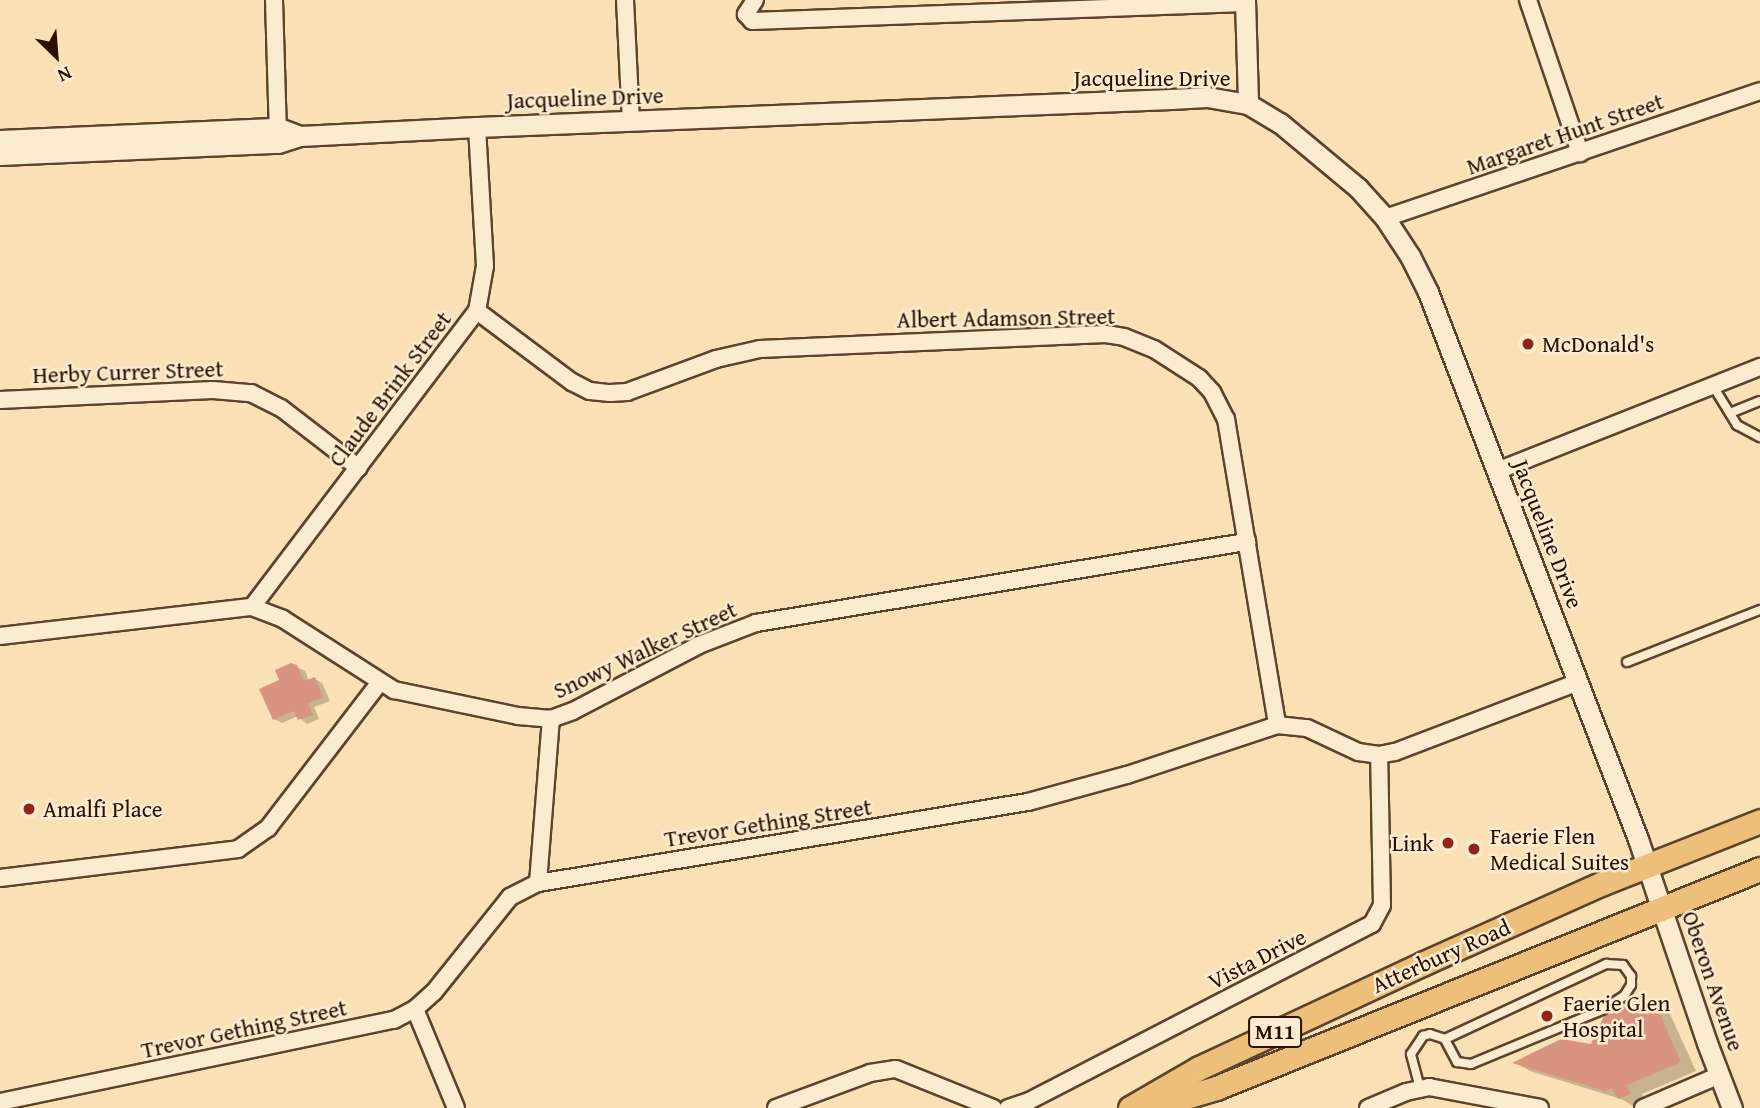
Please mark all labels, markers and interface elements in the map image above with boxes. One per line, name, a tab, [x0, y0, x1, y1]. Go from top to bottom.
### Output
north arrow	[21, 21, 91, 91]
text: N	[53, 60, 77, 90]
street label: Jacqueline Drive	[1074, 64, 1230, 92]
street label: Jacqueline Drive	[506, 81, 664, 115]
street label: Margaret Hunt Street	[1463, 87, 1667, 181]
street label: Albert Adamson Street	[896, 302, 1116, 334]
street label: Claude Brink Street	[323, 306, 457, 472]
place label: McDonald's	[1542, 330, 1654, 358]
marker: McDonald's	[1520, 336, 1536, 352]
street label: Herby Currer Street	[32, 355, 224, 389]
street label: Jacqueline Drive	[1507, 456, 1589, 612]
street label: Snowy Walker Street	[549, 595, 741, 705]
street label: Trevor Gething Street	[662, 793, 874, 853]
place label: Amalfi Place	[43, 795, 163, 823]
marker: Amalfi Place	[21, 801, 37, 817]
place label: Faerie Flen Medical Suites	[1490, 822, 1629, 876]
place label: Link	[1392, 829, 1434, 857]
marker: Link	[1440, 835, 1456, 851]
marker: Faerie Flen Medical Suites	[1464, 839, 1484, 859]
street label: Oberon Avenue	[1676, 907, 1750, 1055]
street label: Atterbury Road	[1367, 913, 1515, 999]
street label: Vista Drive	[1203, 923, 1311, 995]
place label: Faerie Glen Hospital	[1563, 989, 1670, 1043]
street label: Trevor Gething Street	[139, 994, 349, 1064]
marker: Faerie Glen Hospital	[1537, 1006, 1557, 1026]
road number: M11	[1247, 1014, 1303, 1050]

